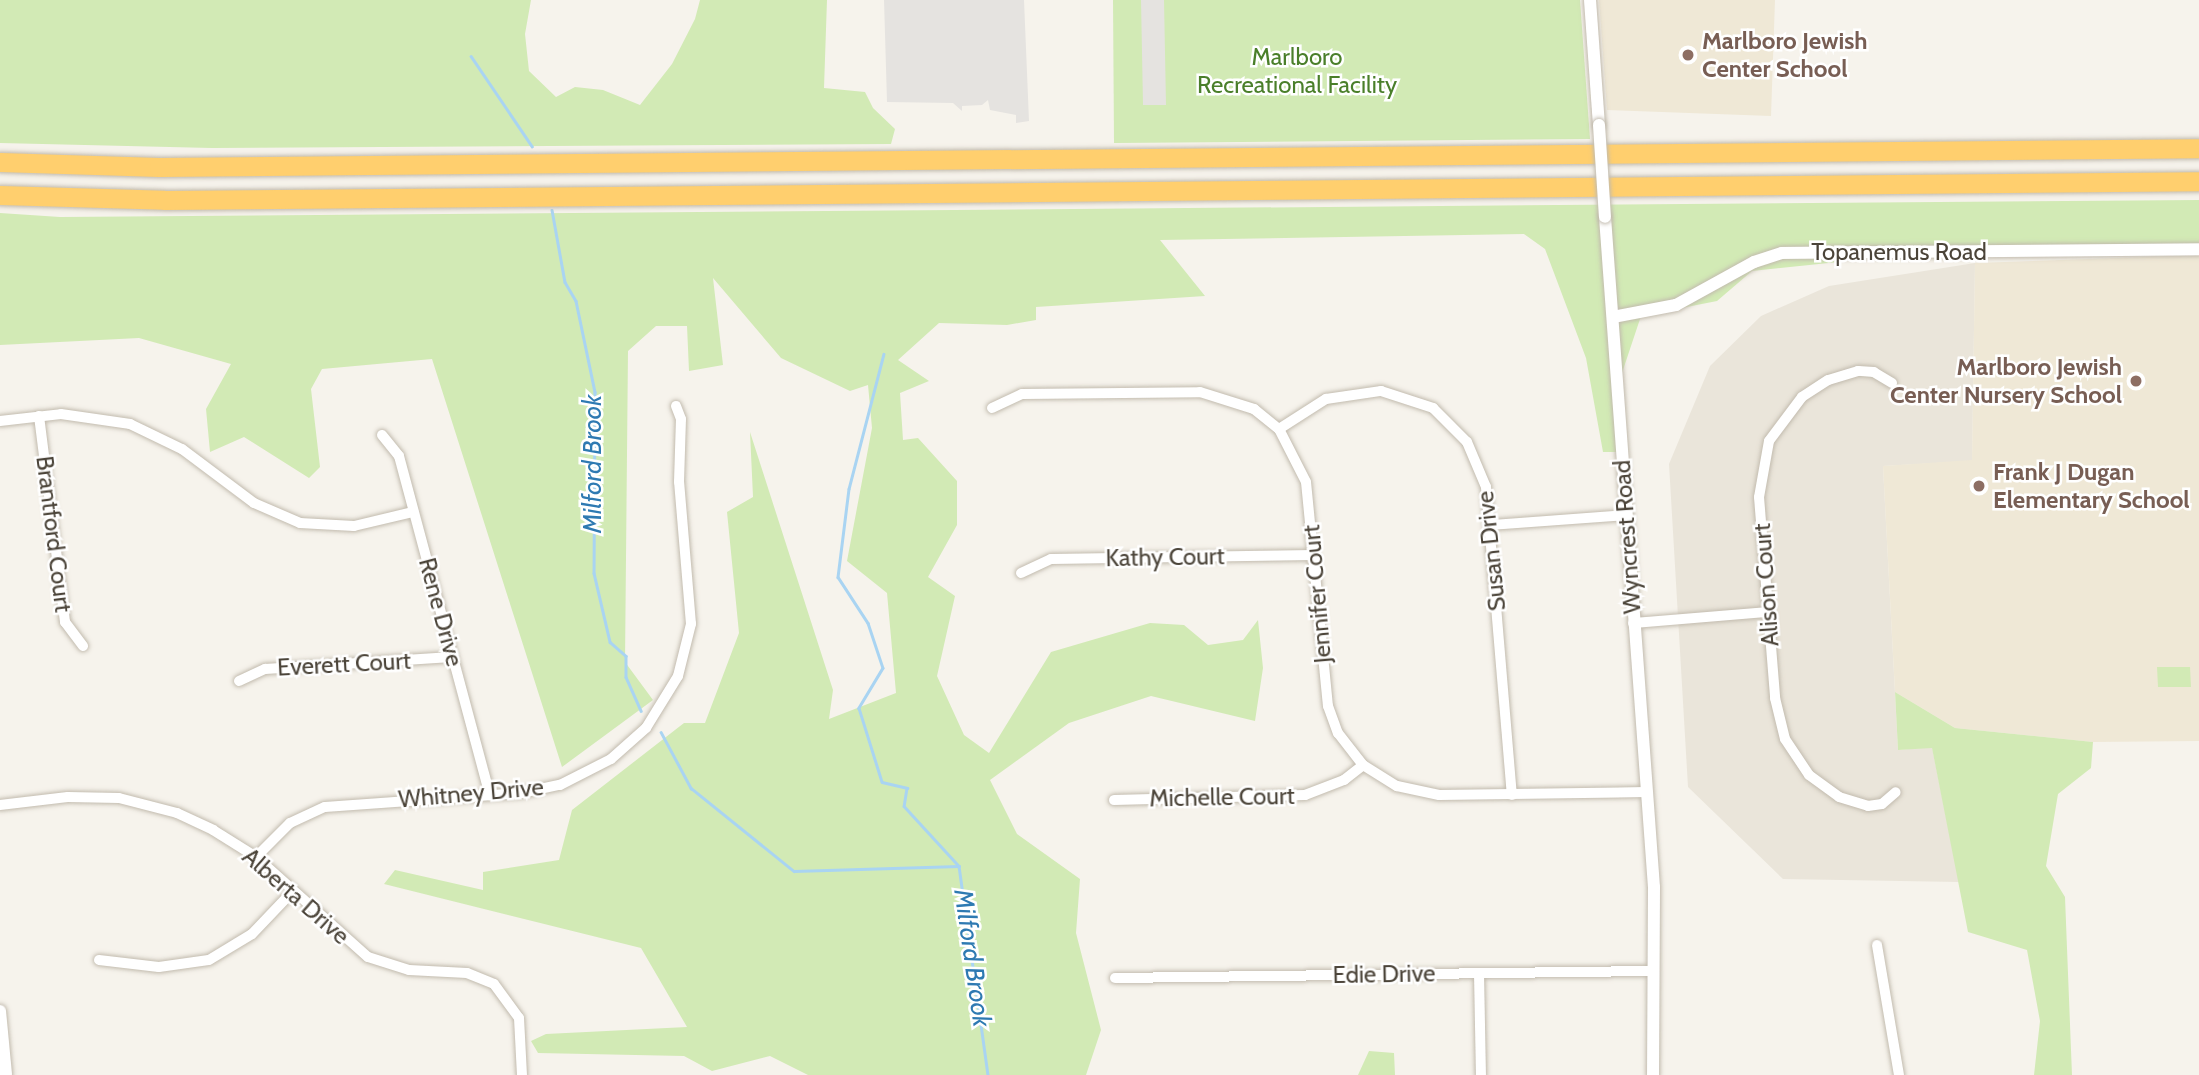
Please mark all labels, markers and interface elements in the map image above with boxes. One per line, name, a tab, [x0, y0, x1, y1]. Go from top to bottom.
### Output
place label: Marlboro Jewish Center School	[1702, 27, 1868, 83]
park label: Marlboro Recreational Facility	[1197, 43, 1397, 99]
marker: Marlboro Jewish Center School	[1680, 47, 1696, 63]
street label: Topanemus Road	[1811, 238, 1987, 266]
place label: Marlboro Jewish Center Nursery School	[1890, 353, 2122, 409]
marker: Marlboro Jewish Center Nursery School	[2128, 373, 2144, 389]
water label: Milford Brook	[577, 395, 609, 533]
street label: Brantford Court	[30, 454, 78, 614]
place label: Frank J Dugan Elementary School	[1993, 458, 2190, 514]
street label: Wyncrest Road	[1607, 459, 1647, 615]
marker: Frank J Dugan Elementary School	[1971, 478, 1987, 494]
street label: Susan Drive	[1470, 490, 1512, 612]
street label: Alison Court	[1747, 523, 1785, 647]
street label: Jennifer Court	[1297, 524, 1337, 664]
street label: Kathy Court	[1105, 542, 1225, 572]
street label: Rene Drive	[413, 555, 469, 669]
street label: Everett Court	[276, 646, 412, 682]
street label: Whitney Drive	[397, 772, 545, 814]
street label: Michelle Court	[1149, 781, 1295, 813]
street label: Alberta Drive	[237, 842, 355, 950]
water label: Milford Brook	[947, 887, 997, 1029]
street label: Edie Drive	[1332, 959, 1436, 989]

